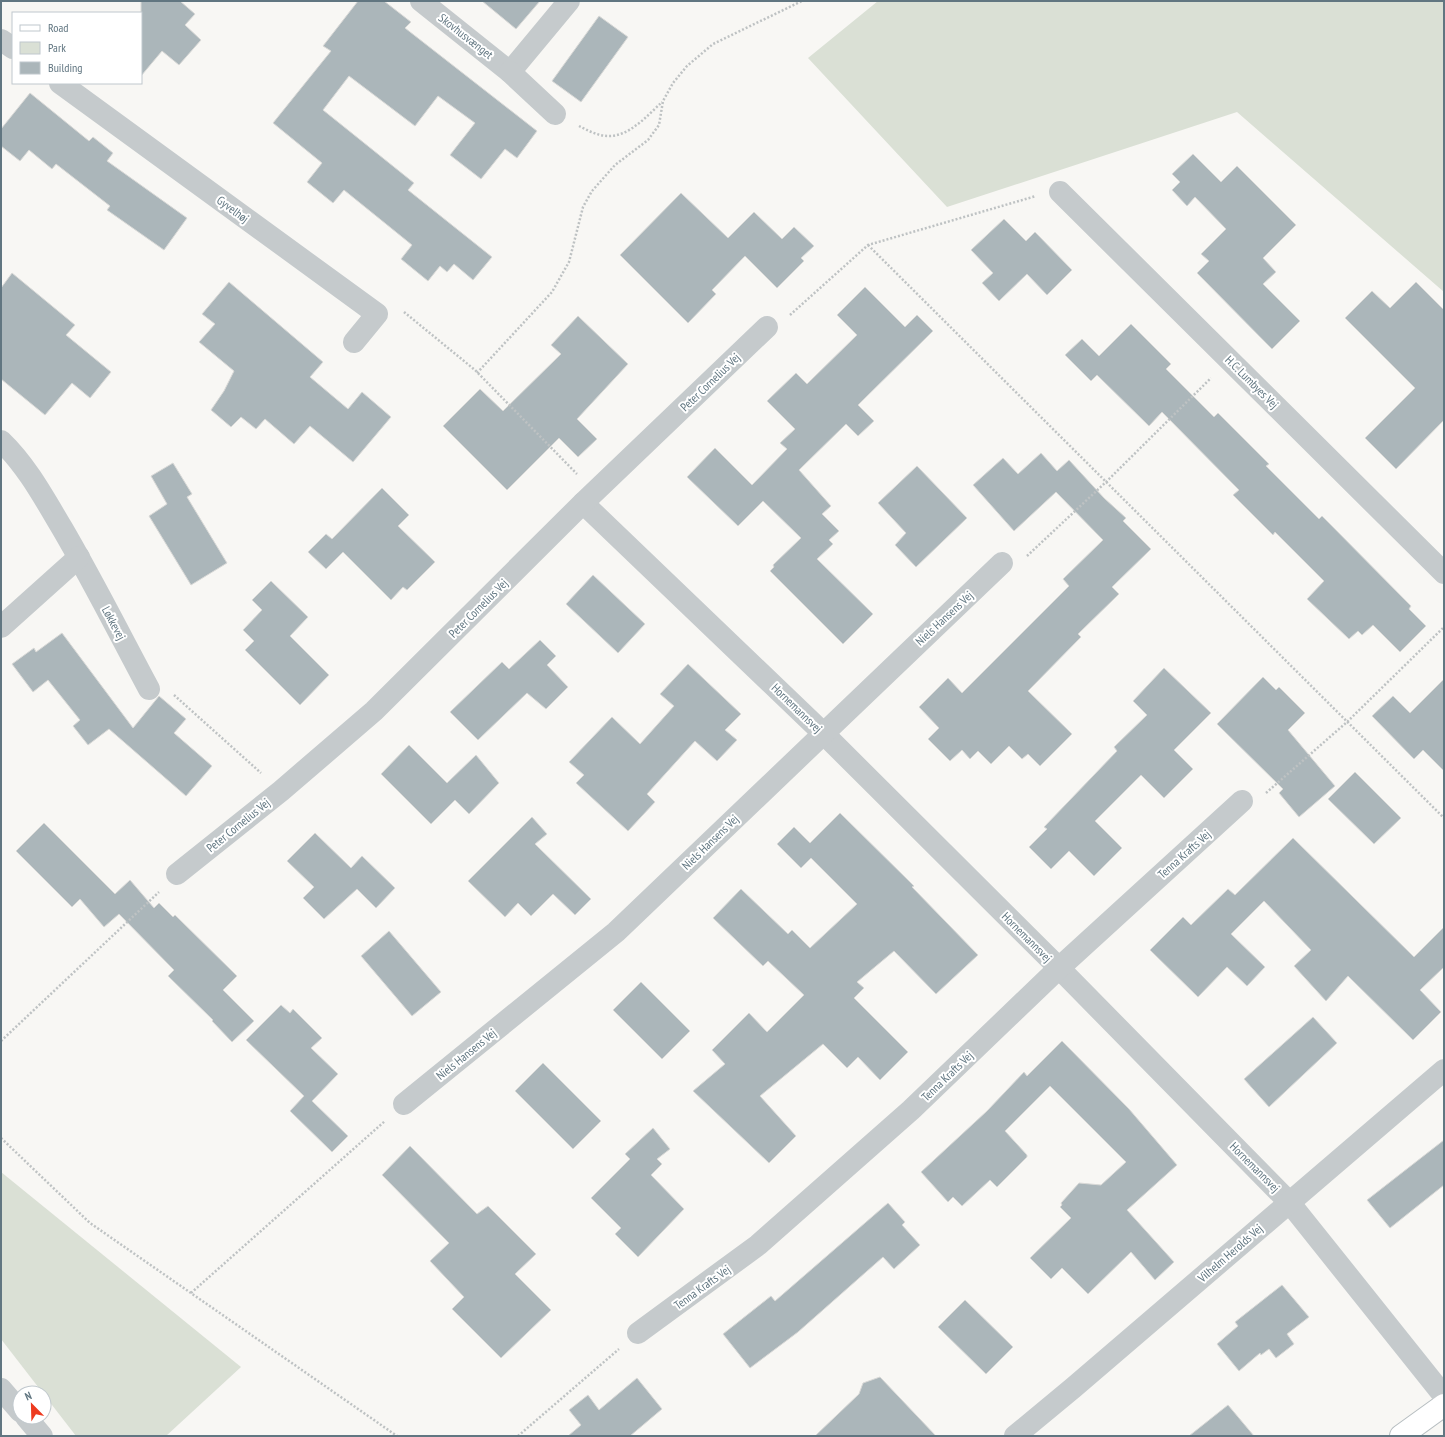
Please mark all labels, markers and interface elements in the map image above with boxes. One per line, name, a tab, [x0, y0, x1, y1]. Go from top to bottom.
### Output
street label: Skovhusvænget	[436, 10, 497, 62]
legend	[12, 12, 142, 84]
text: Road	[48, 20, 68, 35]
text: Park	[48, 40, 66, 55]
text: Building	[48, 60, 83, 75]
street label: Gyvelhøj	[214, 192, 252, 226]
street label: Peter Cornelius Vej	[677, 350, 743, 414]
street label: H.C. Lumbyes Vej	[1222, 352, 1282, 412]
street label: Peter Cornelius Vej	[445, 575, 511, 641]
street label: Niels Hansens Vej	[912, 588, 976, 648]
street label: Løkkevej	[99, 604, 129, 642]
street label: Hornemannsvej	[769, 680, 825, 736]
street label: Peter Cornelius Vej	[203, 795, 273, 855]
street label: Niels Hansens Vej	[679, 811, 741, 873]
street label: Tenna Krafts Vej	[1155, 826, 1213, 882]
street label: Hornemannsvej	[999, 909, 1055, 965]
street label: Niels Hansens Vej	[433, 1025, 499, 1083]
street label: Tenna Krafts Vej	[918, 1048, 976, 1104]
street label: Hornemannsvej	[1227, 1139, 1283, 1195]
street label: Vilhelm Herolds Vej	[1194, 1221, 1265, 1286]
street label: Tenna Krafts Vej	[671, 1262, 733, 1312]
north arrow	[12, 1385, 52, 1425]
text: N	[23, 1388, 34, 1403]

